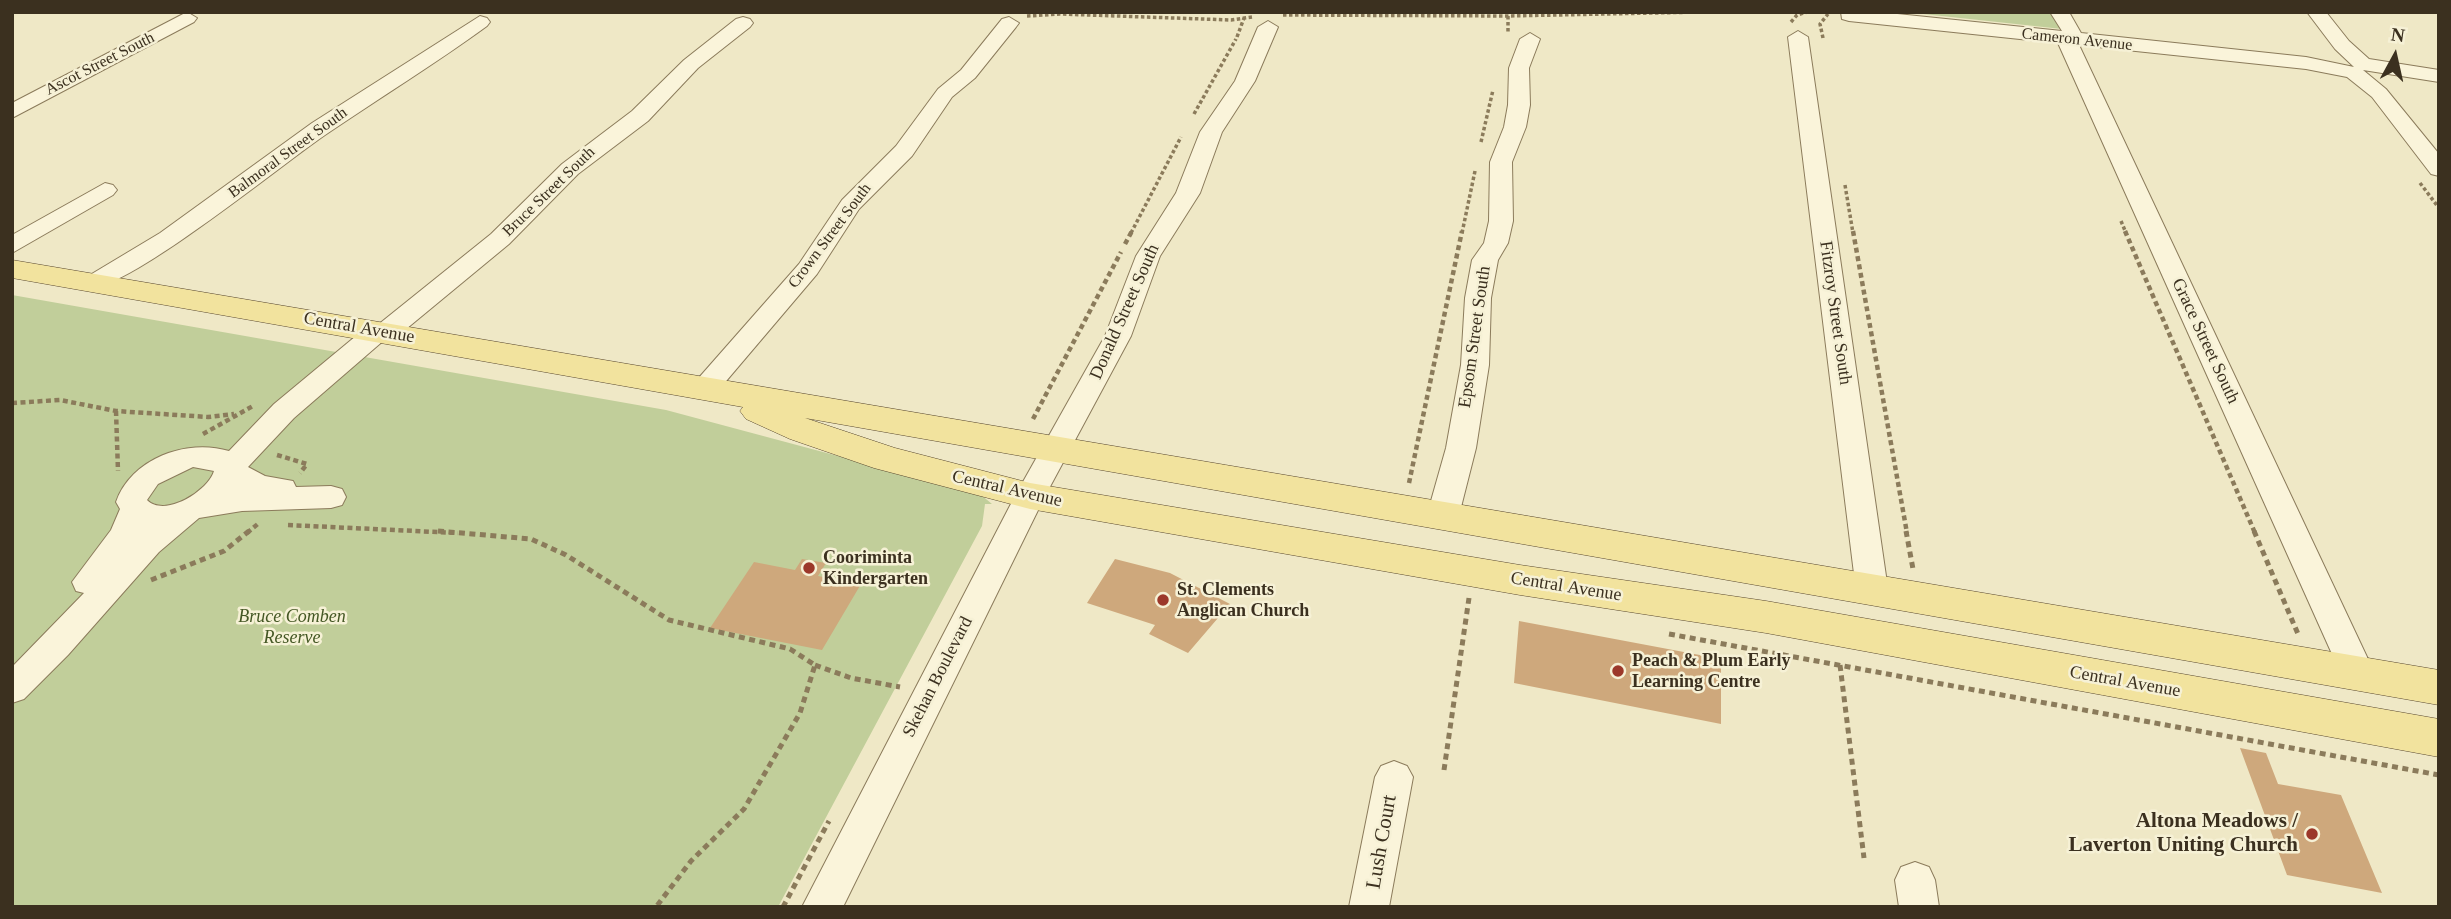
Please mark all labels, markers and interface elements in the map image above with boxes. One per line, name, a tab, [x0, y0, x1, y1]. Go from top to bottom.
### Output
north arrow	[2360, 21, 2430, 91]
text: N	[2390, 23, 2406, 46]
street label: Cameron Avenue	[2021, 25, 2133, 55]
street label: Ascot Street South	[42, 28, 158, 100]
street label: Balmoral Street South	[225, 103, 351, 203]
street label: Bruce Street South	[499, 143, 599, 241]
street label: Crown Street South	[784, 180, 876, 292]
street label: Fitzroy Street South	[1814, 240, 1856, 386]
street label: Donald Street South	[1085, 241, 1165, 383]
street label: Epsom Street South	[1454, 265, 1496, 409]
street label: Grace Street South	[2166, 275, 2244, 407]
street label: Central Avenue	[302, 308, 416, 348]
street label: Central Avenue	[950, 466, 1064, 512]
place label: Cooriminta Kindergarten	[823, 547, 928, 590]
marker: Cooriminta Kindergarten	[801, 560, 817, 576]
street label: Central Avenue	[1509, 568, 1623, 606]
place label: St. Clements Anglican Church	[1177, 579, 1309, 622]
marker: St. Clements Anglican Church	[1155, 592, 1171, 608]
park label: Bruce Comben Reserve	[238, 606, 346, 648]
street label: Skehan Boulevard	[898, 613, 978, 741]
place label: Peach & Plum Early Learning Centre	[1632, 650, 1790, 692]
street label: Central Avenue	[2068, 662, 2182, 702]
marker: Peach & Plum Early Learning Centre	[1610, 663, 1626, 679]
street label: Lush Court	[1361, 793, 1403, 891]
place label: Altona Meadows / Laverton Uniting Church	[2069, 809, 2298, 859]
marker: Altona Meadows / Laverton Uniting Church	[2304, 826, 2320, 842]

